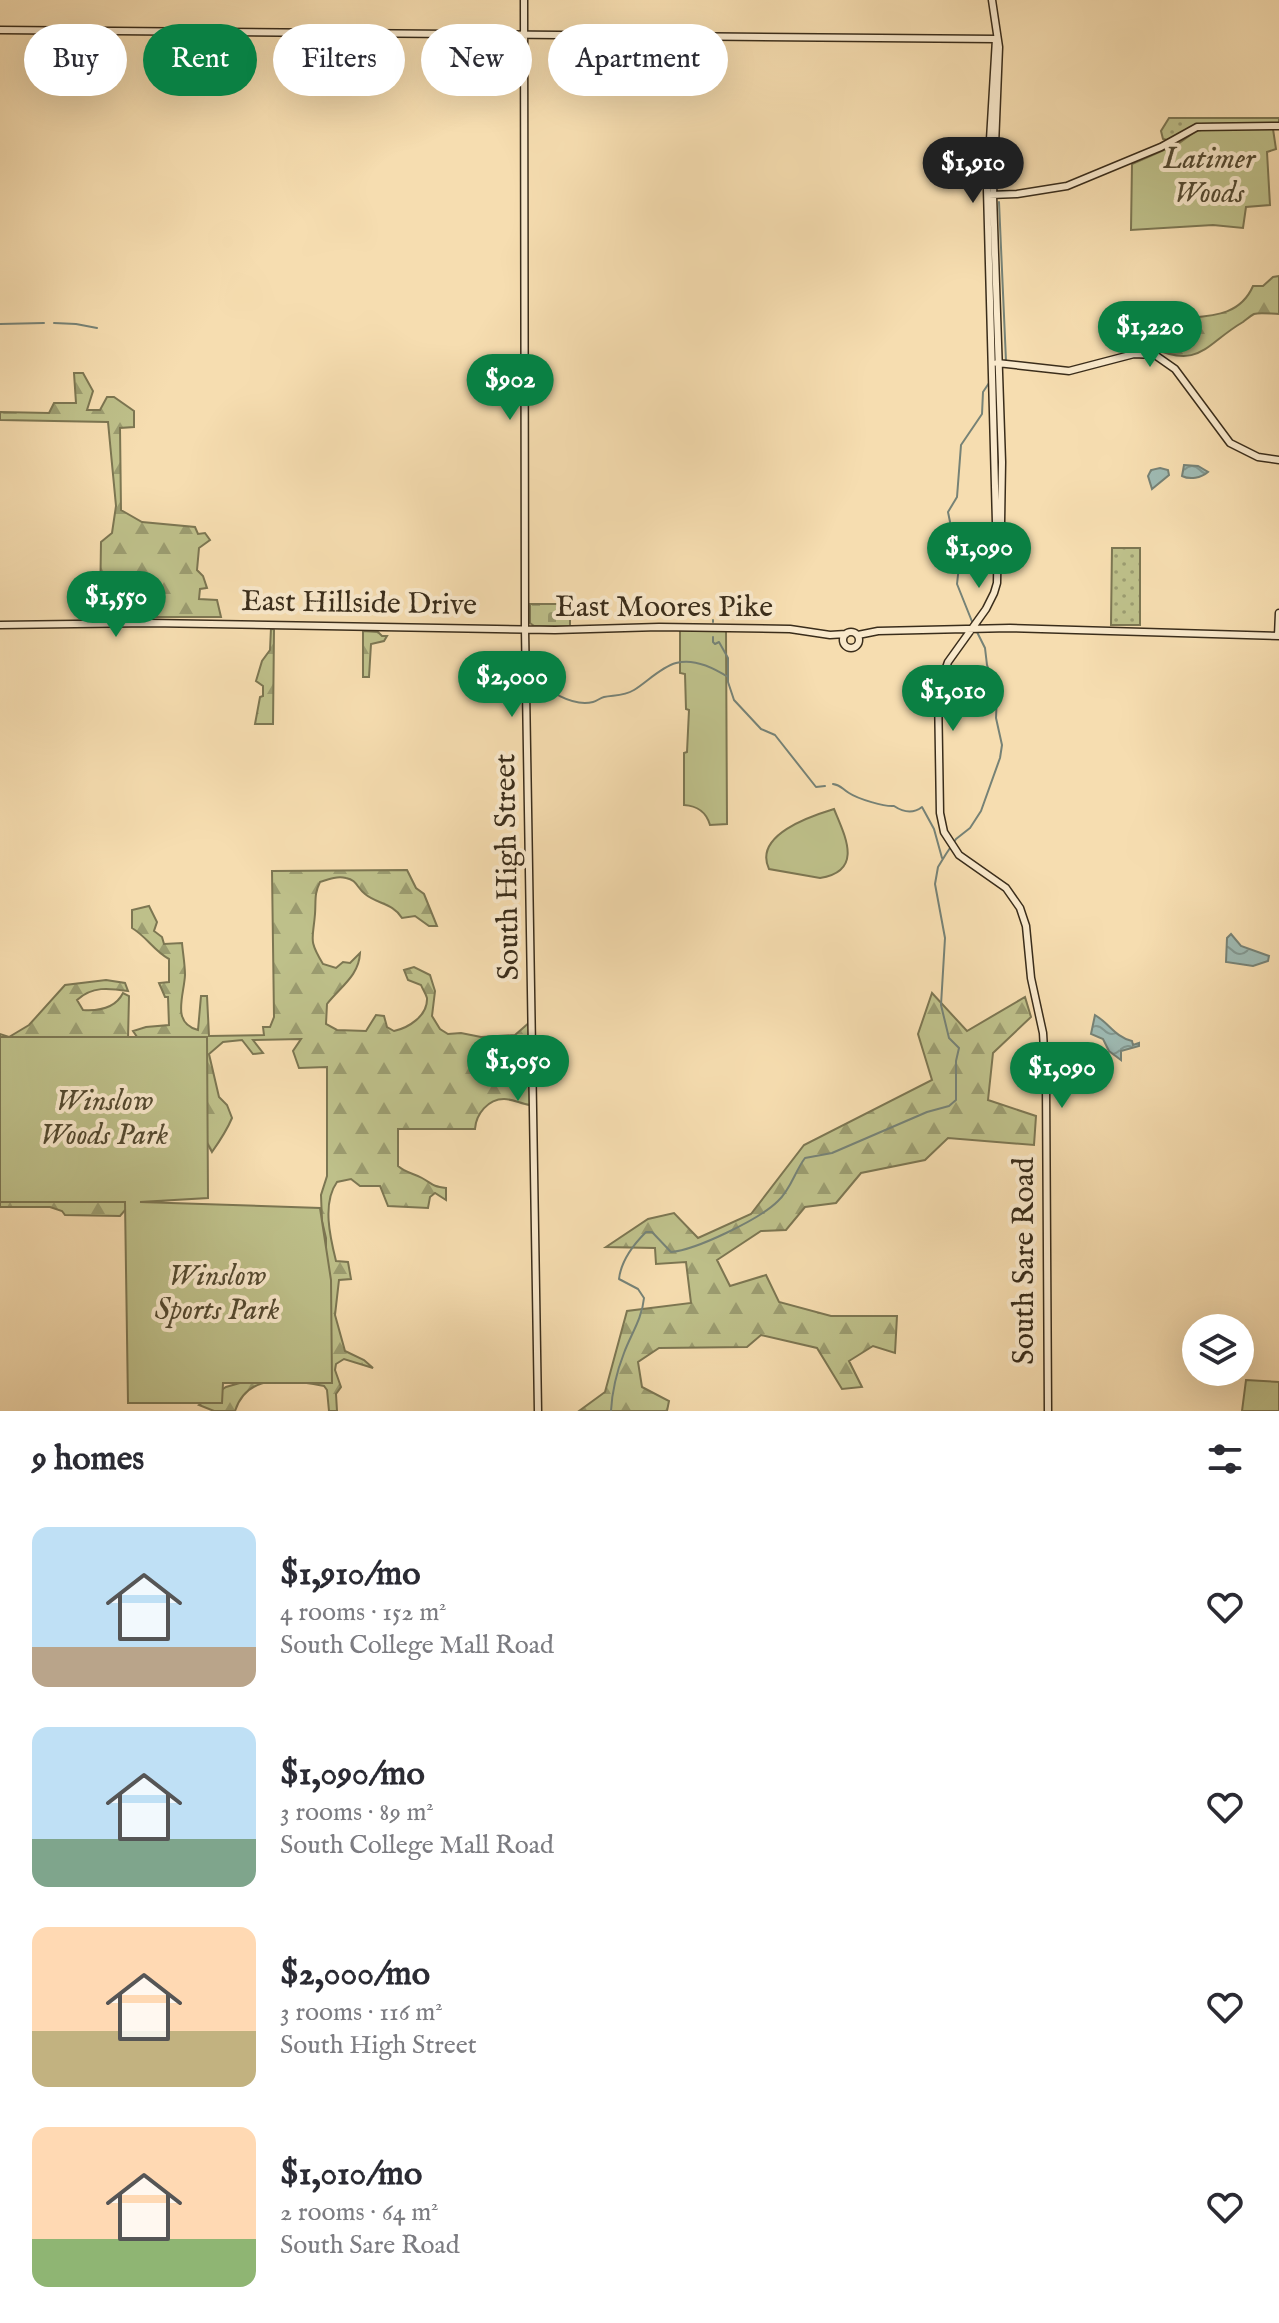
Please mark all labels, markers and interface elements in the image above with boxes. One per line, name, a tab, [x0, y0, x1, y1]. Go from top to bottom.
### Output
chip: Buy	[24, 24, 127, 96]
chip: Rent	[143, 24, 257, 96]
chip: Filters	[273, 24, 405, 96]
chip: New	[421, 24, 532, 96]
chip: Apartment	[548, 24, 728, 96]
pin: $1,910	[908, 137, 1038, 205]
park label: Latimer Woods	[1162, 141, 1257, 213]
text: $1,910	[941, 146, 1005, 179]
pin: $1,220	[1085, 301, 1215, 369]
text: $1,220	[1116, 310, 1184, 343]
pin: $902	[463, 354, 557, 422]
text: $902	[485, 363, 535, 396]
pin: $1,090	[914, 522, 1044, 590]
text: $1,090	[945, 531, 1013, 564]
pin: $1,550	[51, 571, 181, 639]
text: $1,550	[85, 580, 147, 613]
street label: East Hillside Drive	[241, 583, 477, 625]
street label: East Moores Pike	[555, 589, 773, 627]
pin: $2,000	[447, 651, 577, 719]
text: $2,000	[476, 660, 548, 693]
pin: $1,010	[888, 665, 1018, 733]
text: $1,010	[920, 674, 986, 707]
street label: South High Street	[487, 753, 529, 981]
pin: $1,050	[453, 1035, 583, 1103]
pin: $1,090	[997, 1042, 1127, 1110]
text: $1,050	[485, 1044, 551, 1077]
text: $1,090	[1028, 1051, 1096, 1084]
park label: Winslow Woods Park	[40, 1083, 168, 1155]
street label: South Sare Road	[1006, 1156, 1044, 1365]
park label: Winslow Sports Park	[155, 1258, 279, 1330]
map controls	[1182, 1314, 1254, 1386]
button: layers	[1182, 1314, 1254, 1386]
icon: filters	[1203, 1437, 1247, 1481]
text: 9 homes	[32, 1438, 144, 1481]
text: $1,910/mo	[280, 1553, 421, 1596]
icon: home	[96, 1559, 192, 1655]
icon: heart	[1203, 1585, 1247, 1629]
text: 4 rooms · 152 m²	[280, 1596, 447, 1629]
text: South College Mall Road	[280, 1629, 554, 1662]
text: $1,090/mo	[280, 1753, 425, 1796]
icon: home	[96, 1759, 192, 1855]
icon: heart	[1203, 1785, 1247, 1829]
text: 3 rooms · 89 m²	[280, 1796, 434, 1829]
text: South College Mall Road	[280, 1829, 554, 1862]
text: $2,000/mo	[280, 1953, 430, 1996]
icon: home	[96, 1959, 192, 2055]
icon: heart	[1203, 1985, 1247, 2029]
text: 3 rooms · 116 m²	[280, 1996, 443, 2029]
text: South High Street	[280, 2029, 477, 2062]
text: $1,010/mo	[280, 2153, 422, 2196]
icon: home	[96, 2159, 192, 2255]
icon: heart	[1203, 2185, 1247, 2229]
text: 2 rooms · 64 m²	[280, 2196, 439, 2229]
text: South Sare Road	[280, 2229, 460, 2262]

